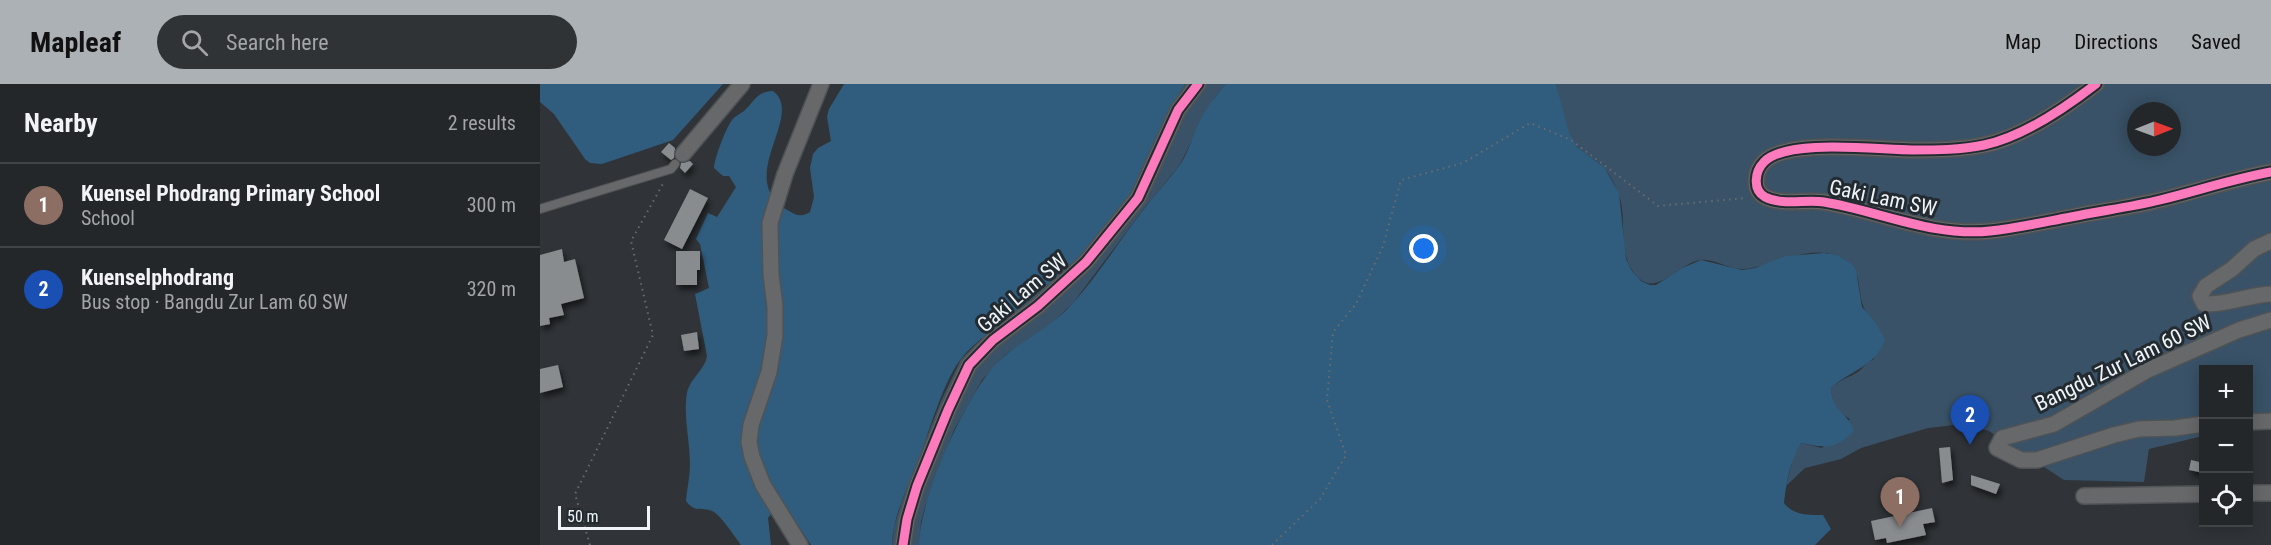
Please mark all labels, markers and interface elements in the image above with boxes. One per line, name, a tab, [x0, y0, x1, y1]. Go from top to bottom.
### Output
search box	[157, 15, 577, 69]
text: Mapleaf	[30, 26, 121, 59]
icon: search	[178, 26, 211, 59]
text: Search here	[226, 30, 328, 55]
text: Map	[2005, 30, 2041, 54]
text: Directions	[2074, 30, 2158, 54]
text: Saved	[2191, 30, 2241, 54]
north arrow	[2127, 102, 2181, 156]
text: Nearby	[24, 108, 98, 138]
text: 2 results	[448, 111, 516, 135]
street label: Gaki Lam SW	[1827, 175, 1939, 221]
text: Kuensel Phodrang Primary School	[81, 181, 380, 206]
text: 1	[38, 193, 49, 217]
text: 300 m	[467, 193, 516, 217]
text: School	[81, 206, 135, 230]
your location	[1409, 234, 1438, 263]
street label: Gaki Lam SW	[972, 249, 1072, 337]
text: Kuenselphodrang	[81, 265, 234, 290]
text: 2	[38, 277, 49, 301]
text: 320 m	[467, 277, 516, 301]
text: Bus stop · Bangdu Zur Lam 60 SW	[81, 290, 348, 314]
street label: Bangdu Zur Lam 60 SW	[2031, 310, 2215, 416]
map controls	[2199, 365, 2253, 527]
button: +	[2199, 365, 2253, 419]
pin: 2	[1950, 396, 1990, 445]
button: −	[2199, 419, 2253, 473]
button: locate	[2199, 473, 2253, 527]
pin: 1	[1880, 478, 1920, 527]
scale bar	[558, 503, 650, 530]
text: 50 m	[567, 507, 599, 526]

